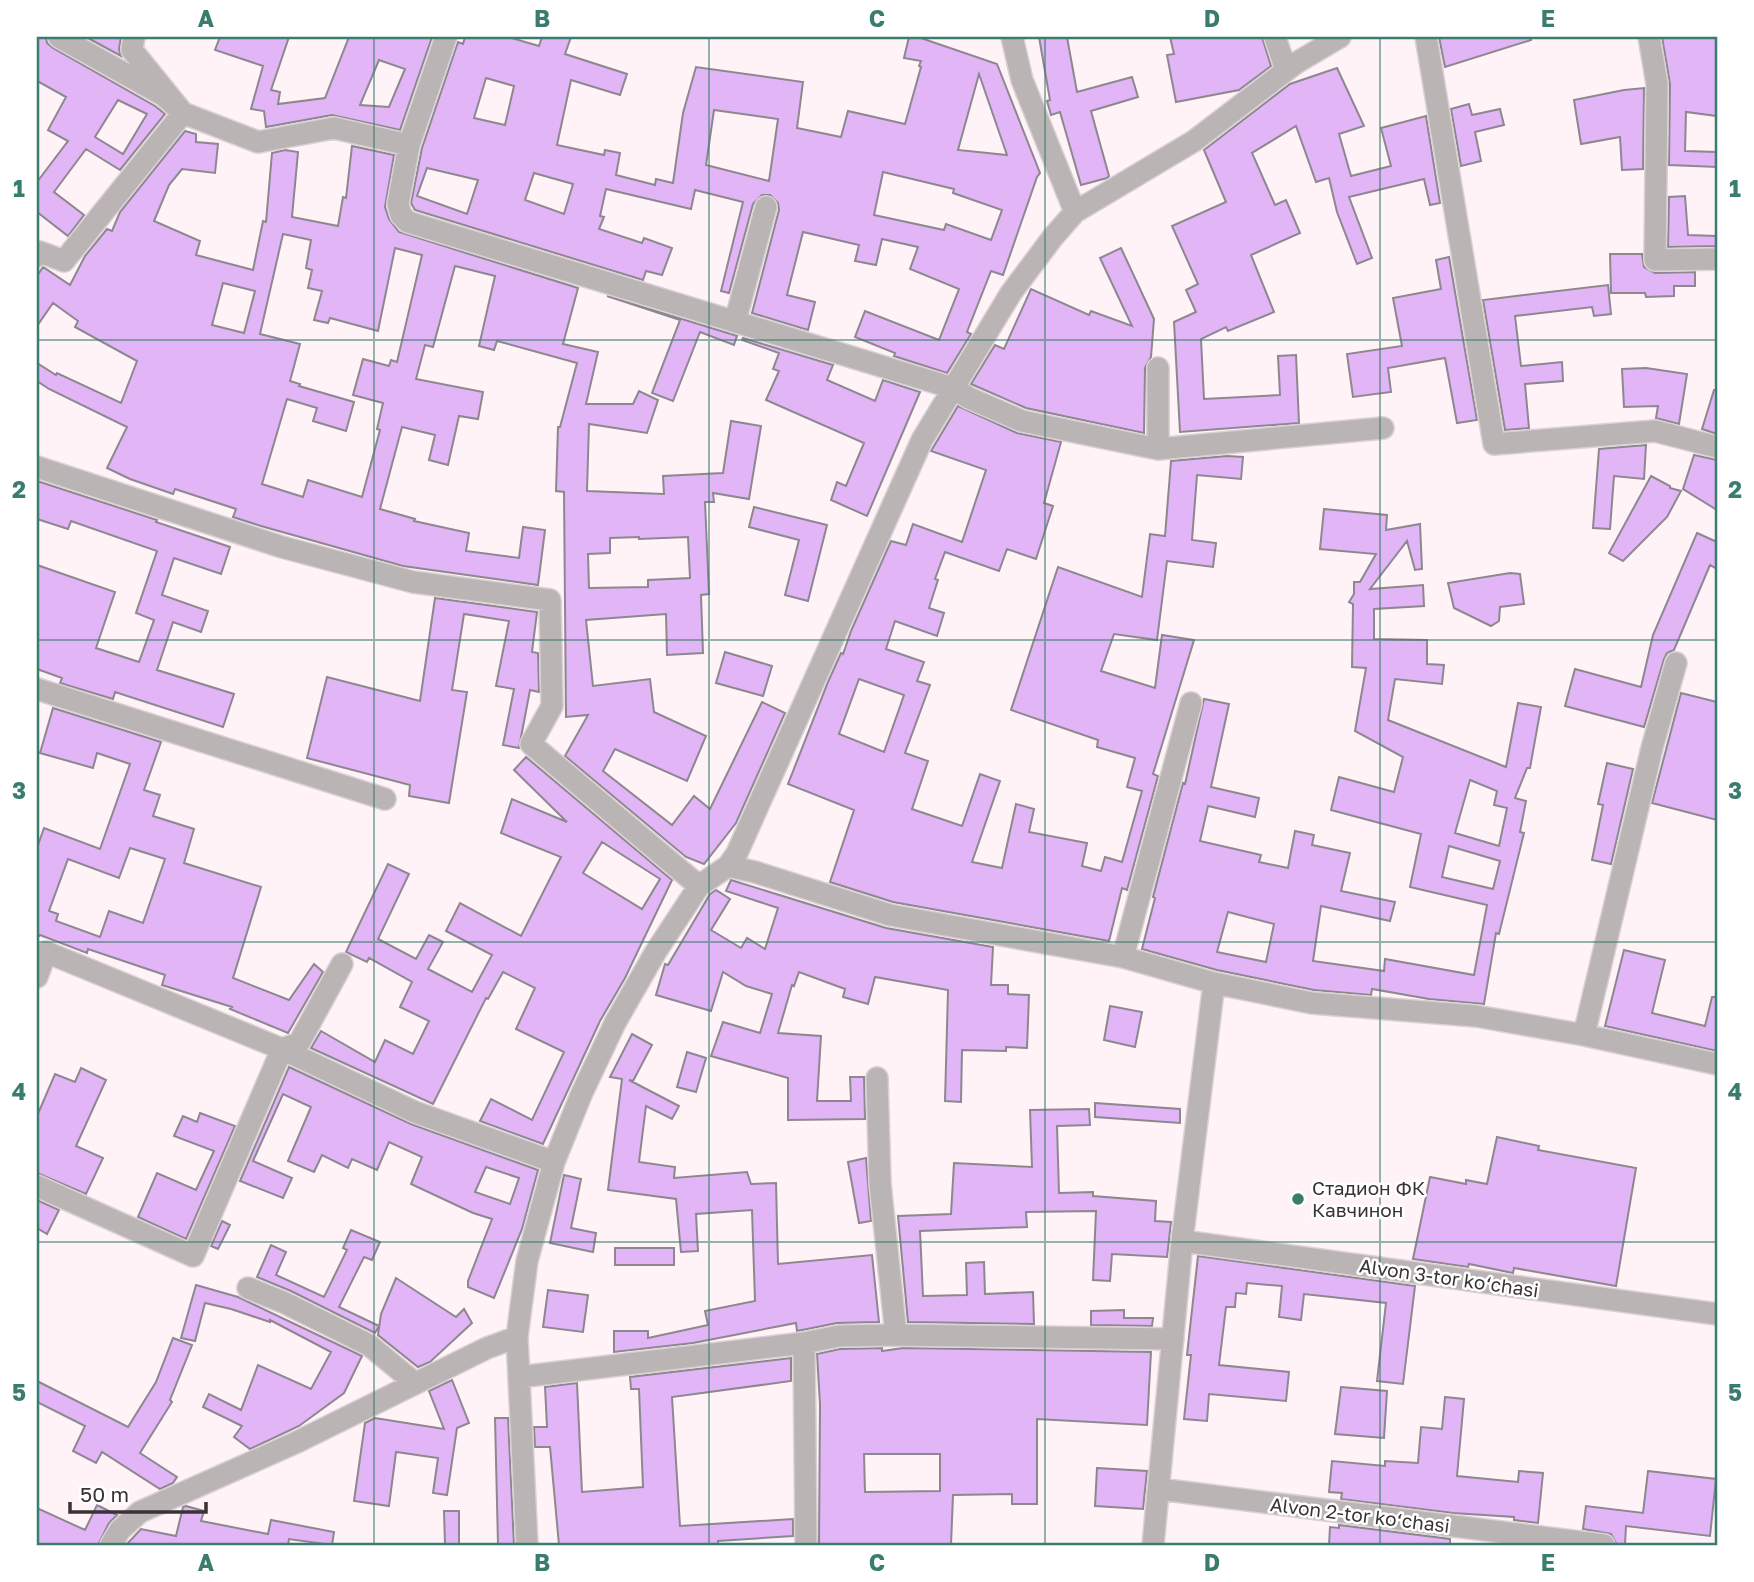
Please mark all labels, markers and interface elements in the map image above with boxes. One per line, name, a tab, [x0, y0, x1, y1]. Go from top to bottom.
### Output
text: A	[198, 4, 215, 32]
text: B	[534, 4, 550, 32]
text: C	[869, 4, 885, 32]
text: D	[1204, 4, 1220, 32]
text: E	[1541, 4, 1555, 32]
text: 1	[13, 174, 25, 202]
text: 1	[1729, 174, 1741, 202]
text: 2	[12, 475, 26, 503]
text: 2	[1728, 475, 1742, 503]
text: 3	[12, 776, 26, 804]
text: 3	[1728, 776, 1742, 804]
text: 4	[12, 1077, 26, 1105]
text: 4	[1728, 1077, 1742, 1105]
place label: Стадион ФК Кавчинон	[1312, 1176, 1425, 1221]
marker: Стадион ФК Кавчинон	[1290, 1191, 1306, 1207]
street label: Alvon 3-tor ko‘chasi	[1358, 1254, 1540, 1301]
text: 5	[12, 1378, 26, 1406]
text: 5	[1728, 1378, 1742, 1406]
scale bar	[70, 1470, 206, 1514]
text: 50 m	[80, 1481, 129, 1507]
street label: Alvon 2-tor ko‘chasi	[1269, 1492, 1451, 1537]
text: A	[198, 1548, 215, 1576]
text: B	[534, 1548, 550, 1576]
text: C	[869, 1548, 885, 1576]
text: D	[1204, 1548, 1220, 1576]
text: E	[1541, 1548, 1555, 1576]

